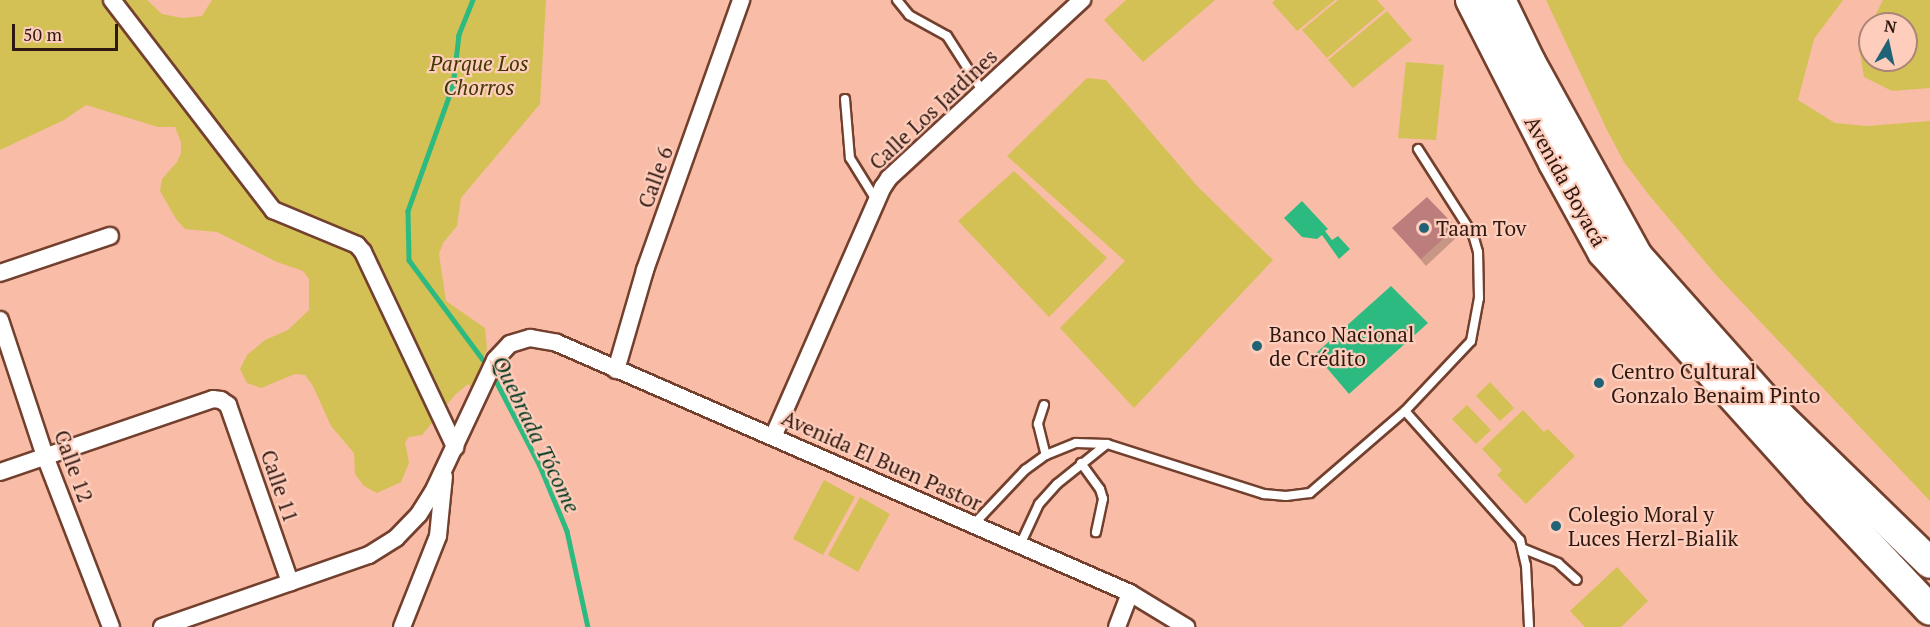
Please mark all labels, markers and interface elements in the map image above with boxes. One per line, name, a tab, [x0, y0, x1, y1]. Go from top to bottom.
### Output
scale bar	[15, 12, 122, 50]
north arrow	[1858, 12, 1918, 72]
text: N	[1883, 14, 1898, 38]
text: 50 m	[23, 22, 62, 46]
street label: Calle Los Jardines	[864, 43, 1002, 175]
park label: Parque Los Chorros	[430, 50, 528, 100]
street label: Avenida Boyacá	[1520, 111, 1612, 251]
street label: Calle 6	[632, 143, 678, 211]
place label: Taam Tov	[1436, 215, 1526, 241]
marker: Taam Tov	[1417, 221, 1431, 235]
place label: Banco Nacional de Crédito	[1269, 321, 1414, 371]
marker: Banco Nacional de Crédito	[1250, 339, 1264, 353]
water label: Quebrada Tócome	[488, 351, 586, 517]
place label: Centro Cultural Gonzalo Benaim Pinto	[1611, 358, 1820, 408]
marker: Centro Cultural Gonzalo Benaim Pinto	[1592, 376, 1606, 390]
street label: Avenida El Buen Pastor	[778, 405, 986, 515]
street label: Calle 12	[49, 427, 99, 505]
street label: Calle 11	[256, 447, 304, 525]
place label: Colegio Moral y Luces Herzl-Bialik	[1568, 501, 1738, 551]
marker: Colegio Moral y Luces Herzl-Bialik	[1549, 519, 1563, 533]

